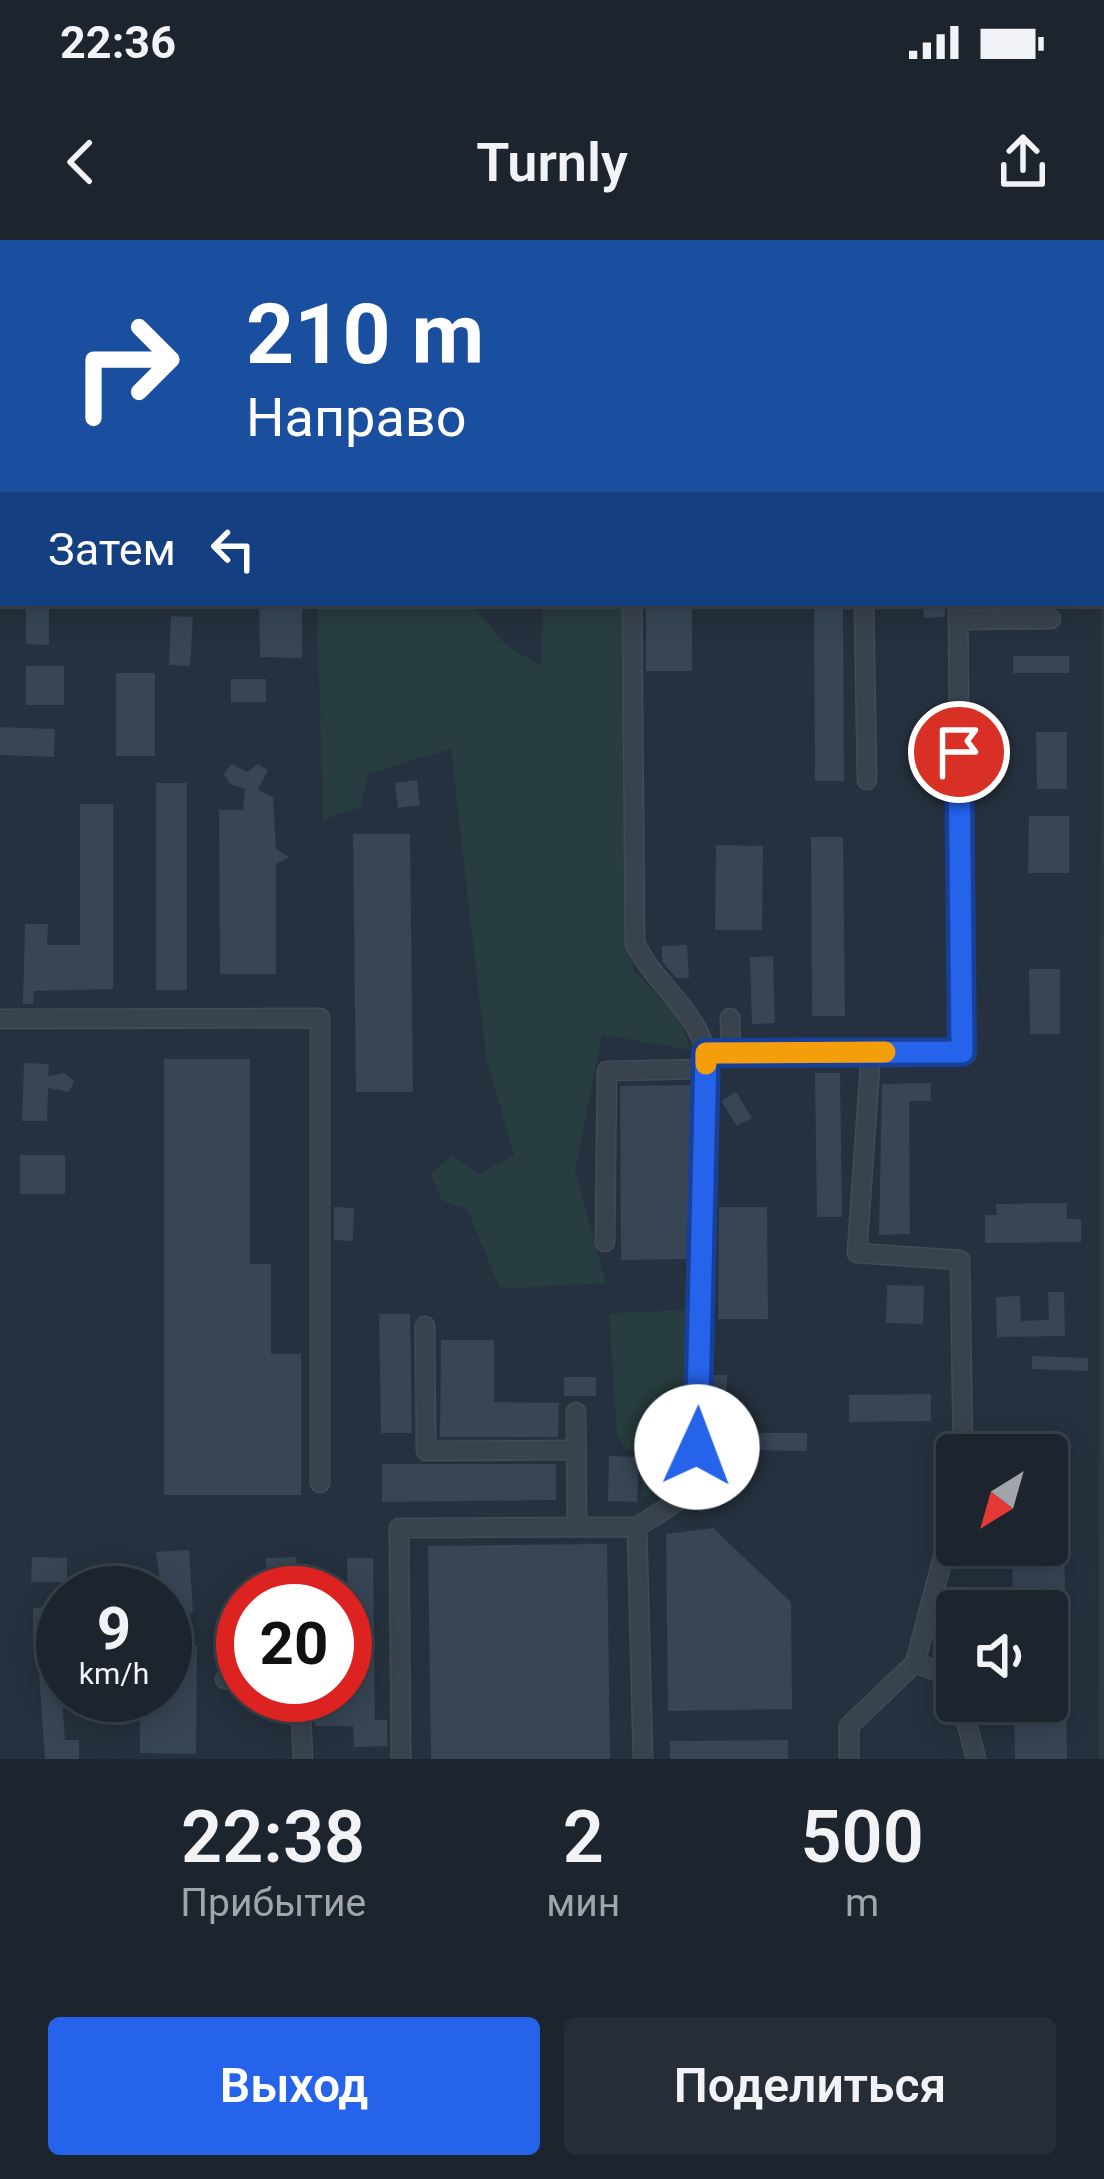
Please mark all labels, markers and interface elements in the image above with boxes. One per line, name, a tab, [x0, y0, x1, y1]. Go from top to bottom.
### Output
text: 22:36	[60, 16, 176, 69]
icon: back	[48, 129, 114, 195]
icon: share	[990, 129, 1056, 195]
text: Turnly	[476, 131, 628, 194]
text: 210 m	[246, 285, 484, 384]
icon: right	[48, 288, 204, 444]
text: Направо	[246, 386, 466, 449]
icon: left	[200, 516, 266, 582]
text: Затем	[48, 523, 176, 576]
pin	[908, 701, 1010, 803]
icon: arrive	[926, 719, 992, 785]
position arrow	[634, 1384, 760, 1510]
north arrow	[936, 1434, 1068, 1566]
map controls	[936, 1434, 1068, 1722]
speed limit sign: 20	[216, 1566, 372, 1722]
button: sound	[936, 1590, 1068, 1722]
text: 9	[97, 1593, 131, 1664]
text: km/h	[79, 1656, 149, 1691]
text: 22:38	[181, 1795, 365, 1880]
text: 2	[563, 1795, 604, 1880]
text: 500	[800, 1795, 924, 1880]
text: Прибытие	[180, 1880, 366, 1926]
text: мин	[546, 1880, 620, 1926]
text: m	[845, 1880, 879, 1926]
button: Выход	[48, 2017, 540, 2155]
button: Поделиться	[564, 2017, 1056, 2155]

